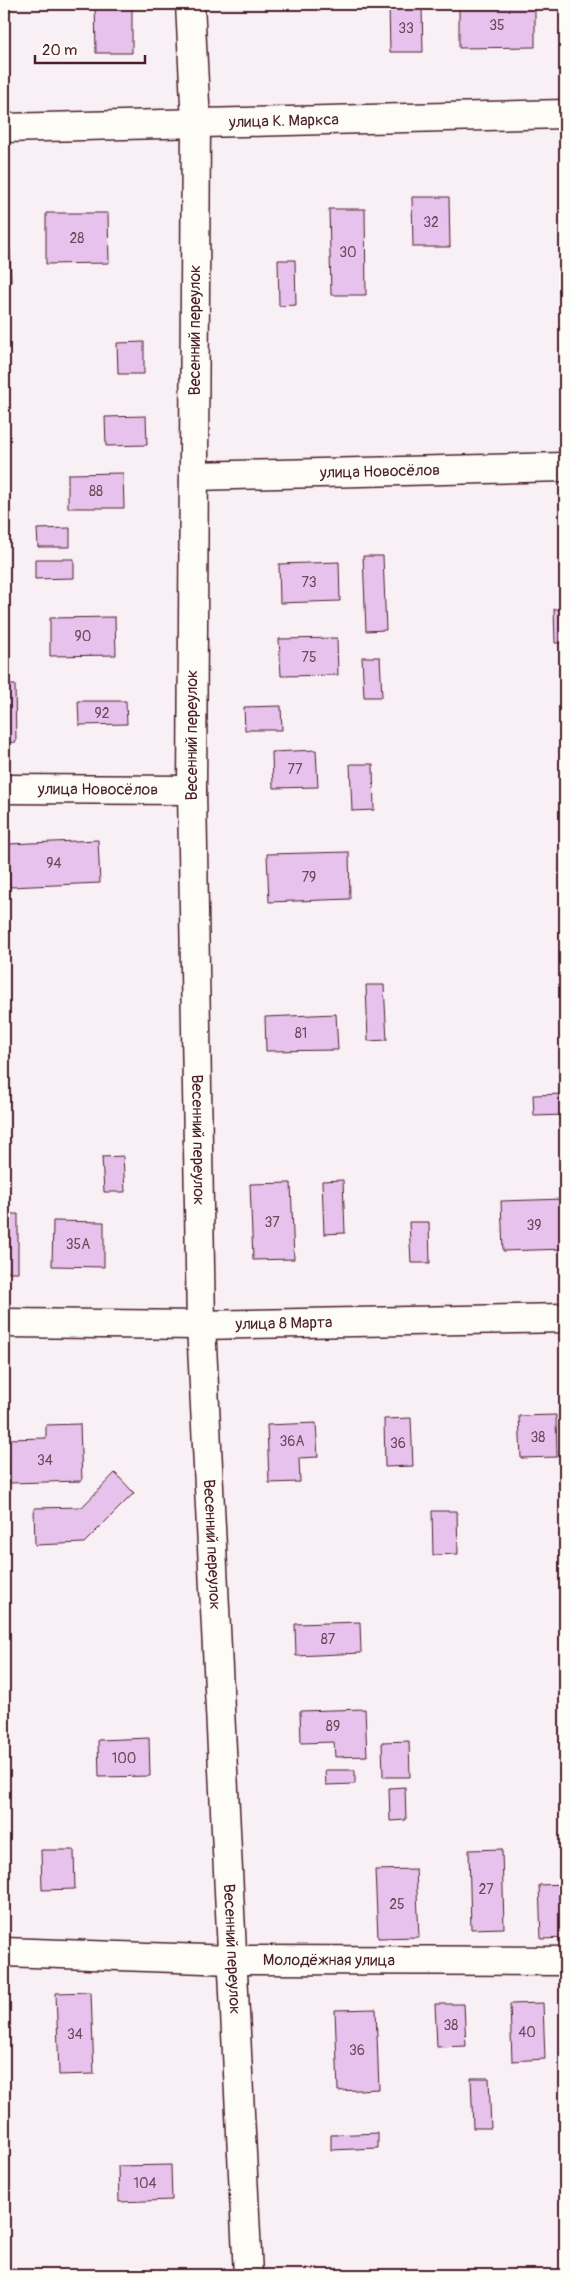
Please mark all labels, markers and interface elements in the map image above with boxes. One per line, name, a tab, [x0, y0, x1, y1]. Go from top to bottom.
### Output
house number: 35	[489, 17, 505, 34]
house number: 33	[398, 20, 414, 37]
scale bar	[35, 32, 145, 64]
text: 20 m	[42, 41, 77, 60]
street label: улица К. Маркса	[228, 110, 339, 132]
house number: 32	[423, 214, 439, 231]
house number: 28	[70, 230, 84, 247]
house number: 30	[339, 244, 357, 261]
street label: Весенний переулок	[185, 265, 205, 395]
street label: улица Новосёлов	[319, 460, 440, 483]
house number: 88	[89, 483, 103, 500]
house number: 73	[301, 574, 317, 591]
house number: 90	[75, 628, 91, 645]
house number: 75	[302, 649, 317, 666]
street label: Весенний переулок	[182, 670, 202, 800]
house number: 92	[94, 705, 110, 722]
house number: 77	[288, 761, 303, 778]
street label: улица Новосёлов	[37, 779, 158, 800]
house number: 94	[46, 855, 62, 872]
house number: 79	[302, 869, 316, 886]
house number: 81	[295, 1025, 307, 1042]
street label: Весенний переулок	[187, 1074, 209, 1205]
house number: 37	[264, 1214, 280, 1231]
house number: 39	[526, 1217, 542, 1234]
house number: 35А	[66, 1236, 90, 1253]
street label: улица 8 Марта	[234, 1312, 333, 1334]
house number: 38	[531, 1429, 545, 1446]
house number: 36А	[279, 1433, 305, 1450]
house number: 36	[390, 1435, 406, 1452]
house number: 34	[37, 1452, 53, 1469]
street label: Весенний переулок	[199, 1479, 225, 1610]
house number: 87	[321, 1631, 336, 1648]
house number: 89	[326, 1718, 340, 1735]
house number: 100	[112, 1750, 136, 1767]
house number: 27	[478, 1881, 494, 1898]
street label: Весенний переулок	[219, 1883, 245, 2015]
house number: 25	[389, 1896, 405, 1913]
street label: Молодёжная улица	[263, 1950, 395, 1970]
house number: 38	[444, 2017, 458, 2034]
house number: 40	[518, 2024, 536, 2041]
house number: 34	[67, 2026, 83, 2043]
house number: 36	[349, 2042, 365, 2059]
house number: 104	[133, 2175, 157, 2192]

